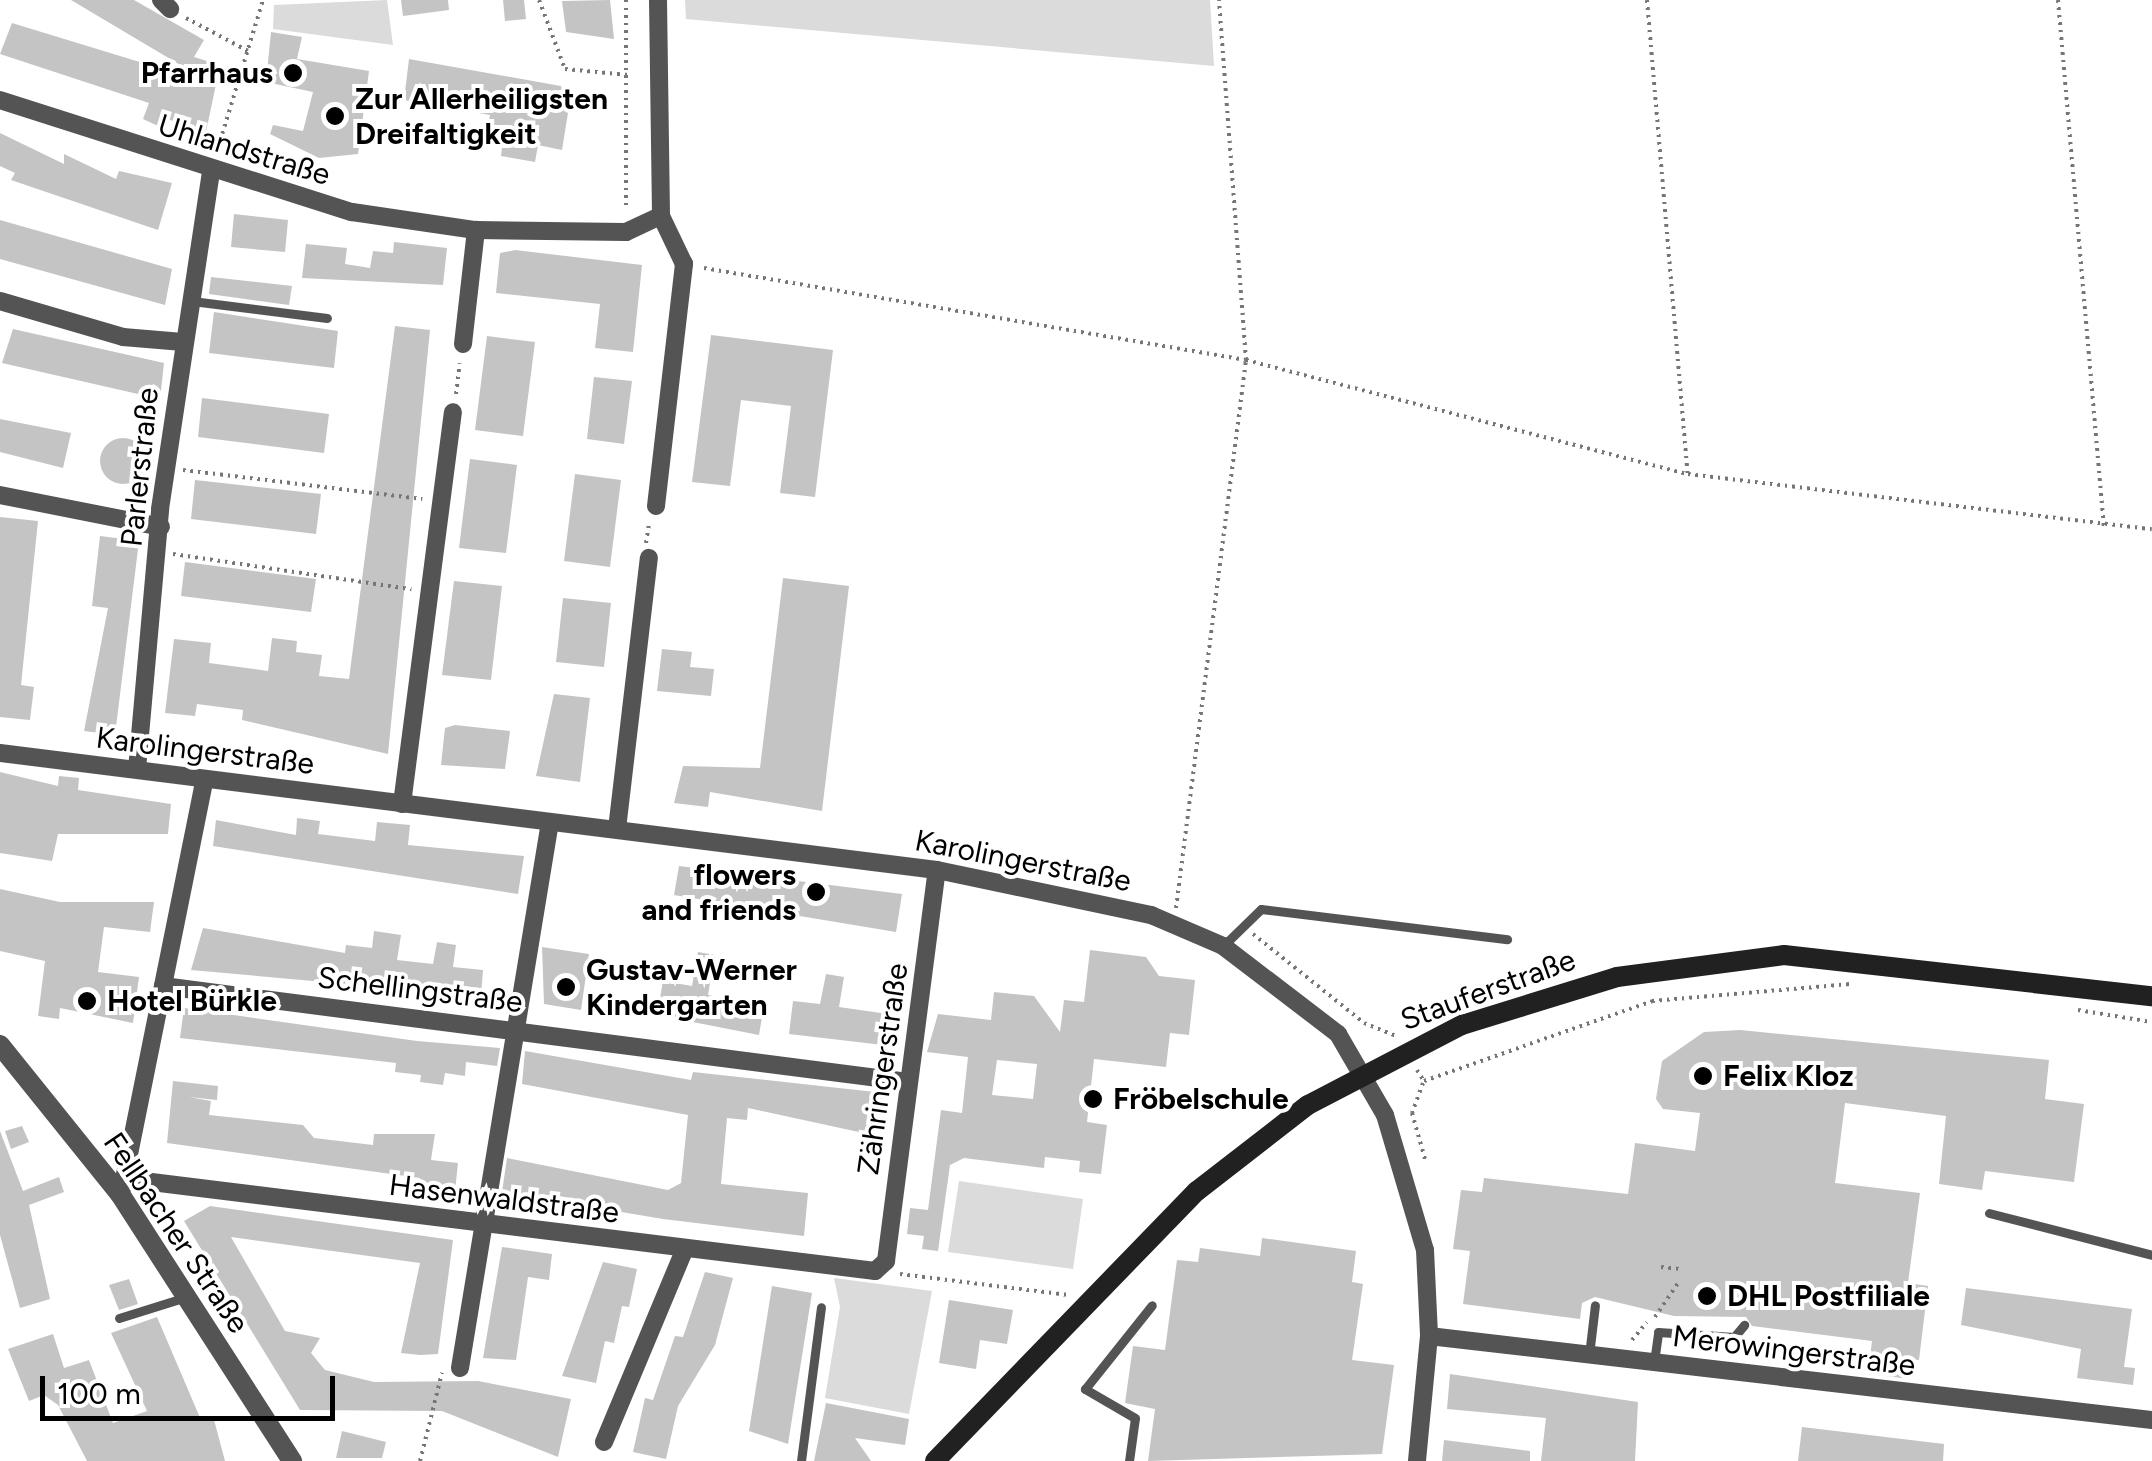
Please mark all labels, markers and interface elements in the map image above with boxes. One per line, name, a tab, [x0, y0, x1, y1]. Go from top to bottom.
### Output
place label: Pfarrhaus	[141, 55, 273, 91]
marker: Pfarrhaus	[282, 62, 304, 84]
place label: Zur Allerheiligsten Dreifaltigkeit	[355, 81, 608, 152]
marker: Zur Allerheiligsten Dreifaltigkeit	[324, 105, 346, 127]
street label: Uhlandstraße	[154, 107, 334, 193]
street label: Parlerstraße	[114, 386, 166, 548]
street label: Karolingerstraße	[94, 720, 316, 782]
street label: Karolingerstraße	[912, 822, 1134, 900]
place label: flowers and friends	[641, 857, 796, 928]
marker: flowers and friends	[805, 881, 827, 903]
street label: Stauferstraße	[1396, 942, 1580, 1038]
place label: Gustav-Werner Kindergarten	[586, 952, 797, 1022]
street label: Schellingstraße	[315, 960, 525, 1020]
street label: Zähringerstraße	[850, 961, 916, 1177]
marker: Gustav-Werner Kindergarten	[555, 976, 577, 998]
place label: Hotel Bürkle	[107, 983, 277, 1019]
marker: Hotel Bürkle	[76, 990, 98, 1012]
place label: Felix Kloz	[1723, 1058, 1854, 1094]
marker: Felix Kloz	[1692, 1065, 1714, 1087]
place label: Fröbelschule	[1113, 1081, 1288, 1117]
marker: Fröbelschule	[1082, 1088, 1104, 1110]
street label: Fellbacher Straße	[96, 1126, 256, 1340]
street label: Hasenwaldstraße	[387, 1167, 621, 1231]
place label: DHL Postfiliale	[1727, 1278, 1930, 1314]
marker: DHL Postfiliale	[1696, 1285, 1718, 1307]
street label: Merowingerstraße	[1671, 1318, 1917, 1384]
scale bar	[45, 1356, 340, 1418]
text: 100 m	[57, 1375, 141, 1412]

